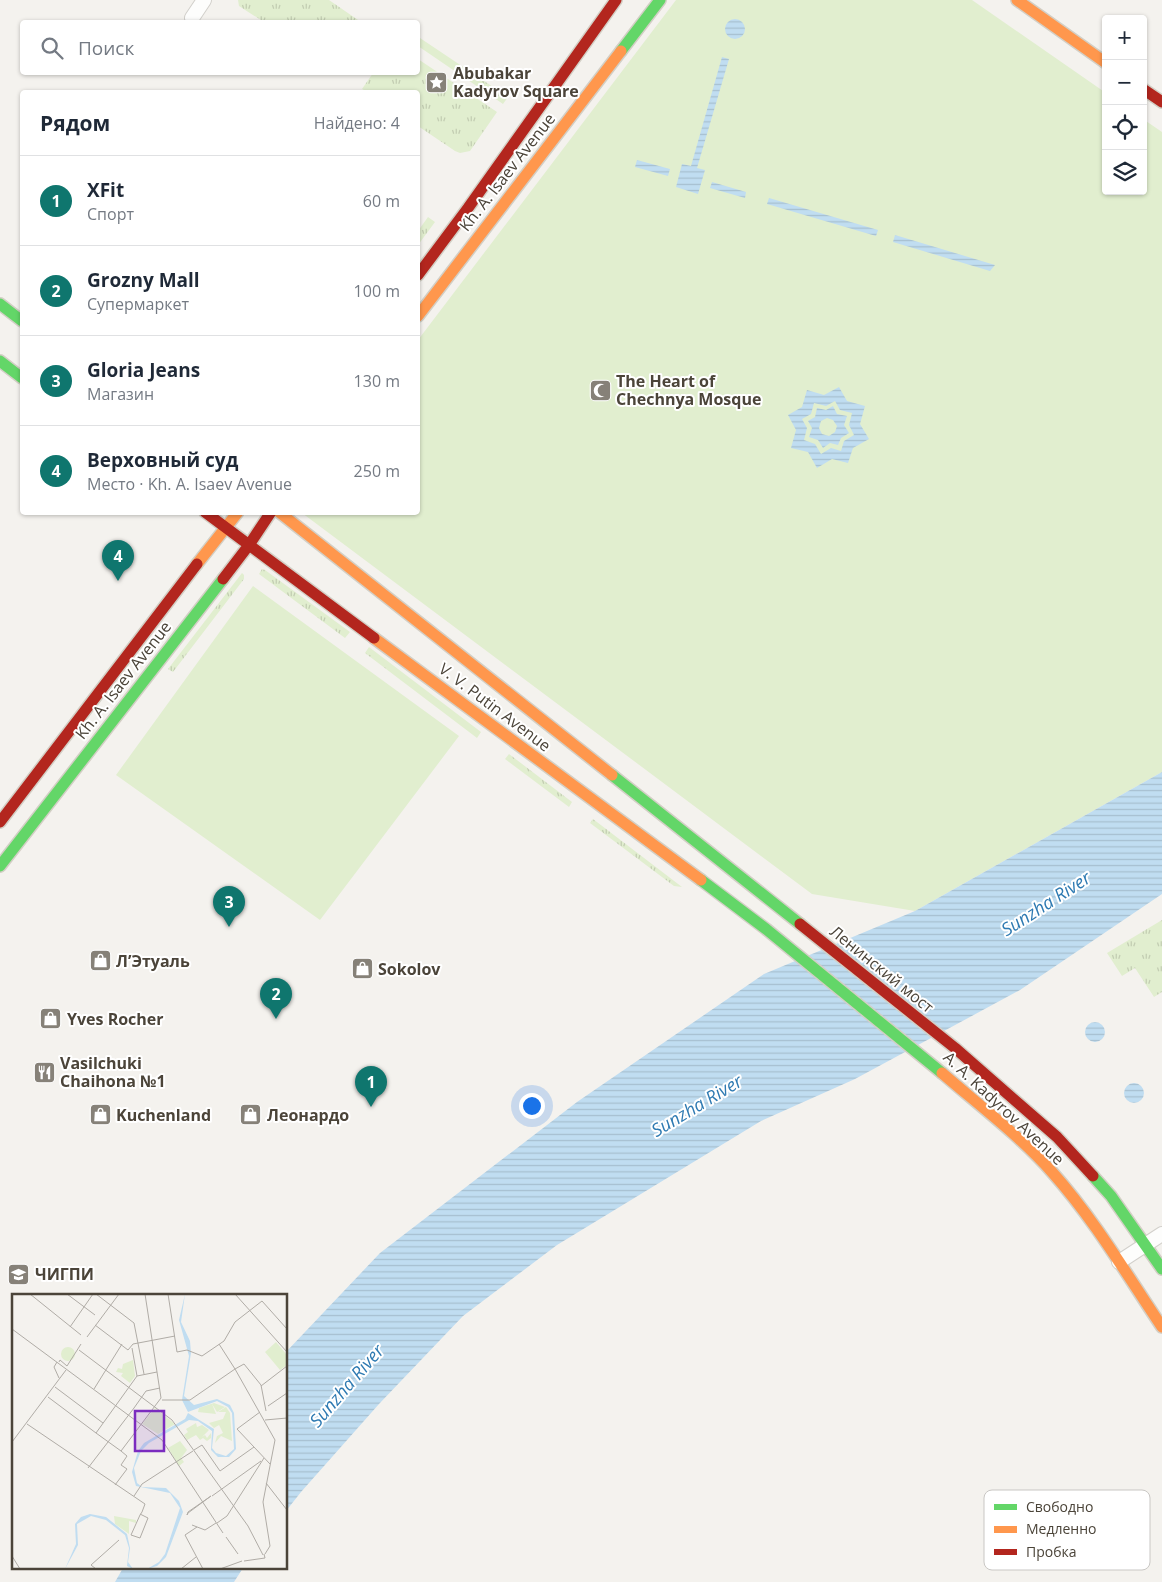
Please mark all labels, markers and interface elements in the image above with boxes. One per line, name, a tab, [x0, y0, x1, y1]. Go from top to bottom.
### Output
map controls	[1102, 15, 1147, 195]
button: +	[1102, 15, 1147, 60]
search box	[20, 20, 420, 75]
icon: search	[38, 34, 66, 62]
text: Поиск	[78, 35, 134, 61]
button: −	[1102, 60, 1147, 105]
place label: Abubakar Kadyrov Square	[453, 62, 579, 102]
place icon: Abubakar Kadyrov Square	[425, 70, 449, 94]
button: locate	[1102, 105, 1147, 150]
street label: Kh. A. Isaev Avenue	[454, 108, 560, 236]
text: Рядом	[40, 109, 110, 137]
text: Найдено: 4	[314, 112, 400, 134]
button: layers	[1102, 150, 1147, 195]
text: XFit	[87, 177, 124, 203]
text: 1	[51, 190, 61, 212]
text: 60 m	[363, 190, 400, 212]
text: Спорт	[87, 203, 134, 225]
text: Grozny Mall	[87, 267, 200, 293]
text: 2	[51, 280, 61, 302]
text: 100 m	[354, 280, 400, 302]
text: Супермаркет	[87, 293, 189, 315]
text: Gloria Jeans	[87, 357, 200, 383]
text: 3	[51, 370, 61, 392]
text: 130 m	[354, 370, 400, 392]
place label: The Heart of Chechnya Mosque	[616, 370, 761, 410]
mosque icon: The Heart of Chechnya Mosque	[588, 378, 612, 402]
text: Магазин	[87, 383, 154, 405]
text: Верховный суд	[87, 447, 238, 473]
text: 4	[51, 460, 61, 482]
text: 250 m	[354, 460, 400, 482]
text: Место · Kh. A. Isaev Avenue	[87, 473, 292, 495]
pin: 4	[102, 540, 134, 581]
street label: Kh. A. Isaev Avenue	[70, 616, 176, 744]
street label: V. V. Putin Avenue	[435, 658, 555, 756]
water label: Sunzha River	[996, 865, 1096, 941]
pin: 3	[213, 886, 245, 927]
street label: Ленинский мост	[825, 920, 939, 1018]
shop icon: Л’Этуаль	[88, 949, 112, 973]
place label: Л’Этуаль	[116, 950, 190, 972]
shop icon: Sokolov	[350, 957, 374, 981]
place label: Sokolov	[378, 958, 441, 980]
pin: 2	[260, 978, 292, 1019]
shop icon: Yves Rocher	[39, 1007, 63, 1031]
place label: Yves Rocher	[67, 1008, 164, 1030]
street label: A. A. Kadyrov Avenue	[939, 1046, 1069, 1170]
place label: Vasilchuki Chaihona №1	[60, 1052, 166, 1092]
restaurant icon: Vasilchuki Chaihona №1	[32, 1060, 56, 1084]
pin: 1	[355, 1066, 387, 1107]
water label: Sunzha River	[646, 1068, 747, 1142]
your location	[519, 1093, 545, 1119]
shop icon: Kuchenland	[88, 1103, 112, 1127]
shop icon: Леонардо	[239, 1103, 263, 1127]
place label: Kuchenland	[116, 1104, 211, 1126]
place label: Леонардо	[267, 1104, 349, 1126]
school or university icon: ЧИГПИ	[7, 1262, 31, 1286]
place label: ЧИГПИ	[35, 1263, 94, 1285]
inset map	[12, 1294, 288, 1570]
water label: Sunzha River	[304, 1338, 389, 1432]
legend	[984, 1490, 1150, 1570]
text: Свободно	[1026, 1497, 1093, 1516]
text: Медленно	[1026, 1519, 1097, 1538]
text: Пробка	[1026, 1542, 1077, 1561]

